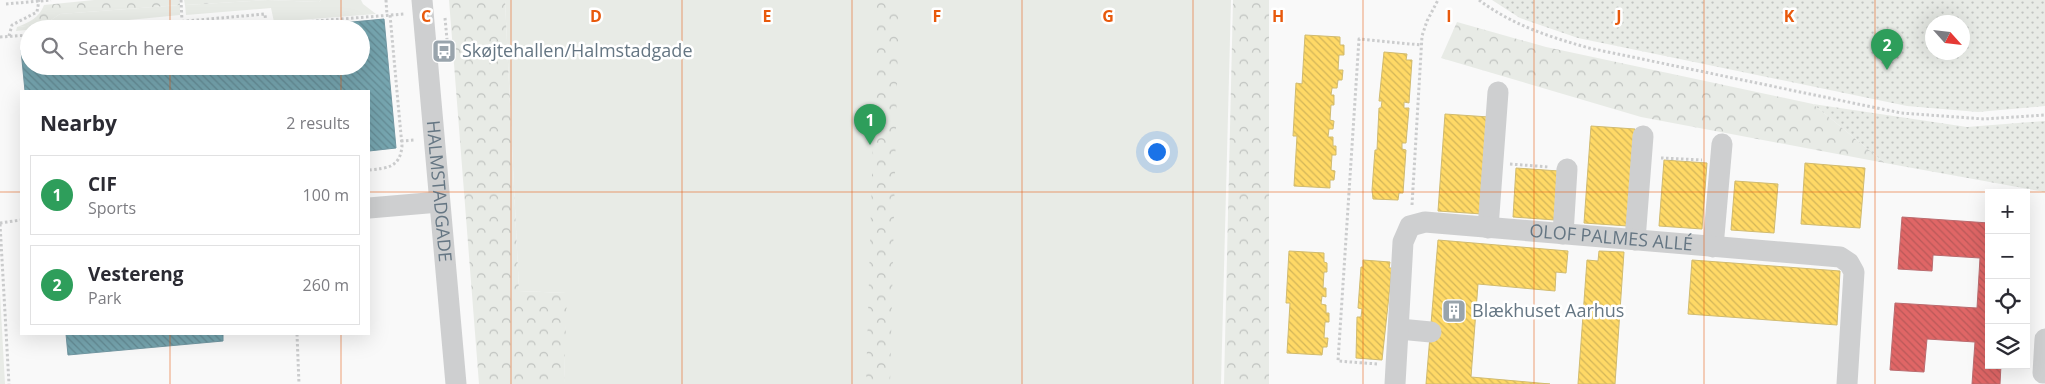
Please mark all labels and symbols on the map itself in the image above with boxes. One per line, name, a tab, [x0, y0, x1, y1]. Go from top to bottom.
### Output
text: C	[421, 5, 431, 27]
text: D	[590, 5, 602, 27]
text: E	[763, 5, 772, 27]
text: F	[933, 5, 941, 27]
text: G	[1102, 5, 1114, 27]
text: H	[1272, 5, 1284, 27]
text: I	[1446, 5, 1452, 27]
text: J	[1614, 5, 1622, 27]
text: K	[1784, 5, 1795, 27]
north arrow	[1925, 15, 1970, 60]
pin: 2	[1871, 29, 1903, 70]
bus stop icon: Skøjtehallen/Halmstadgade	[431, 38, 457, 64]
place label: Skøjtehallen/Halmstadgade	[462, 38, 692, 62]
pin: 1	[854, 104, 886, 145]
street label: HALMSTADGADE	[422, 119, 458, 263]
your location	[1144, 139, 1170, 165]
street label: OLOF PALMES ALLÉ	[1528, 218, 1694, 256]
building icon: Blækhuset Aarhus	[1441, 298, 1467, 324]
place label: Blækhuset Aarhus	[1472, 298, 1624, 322]

